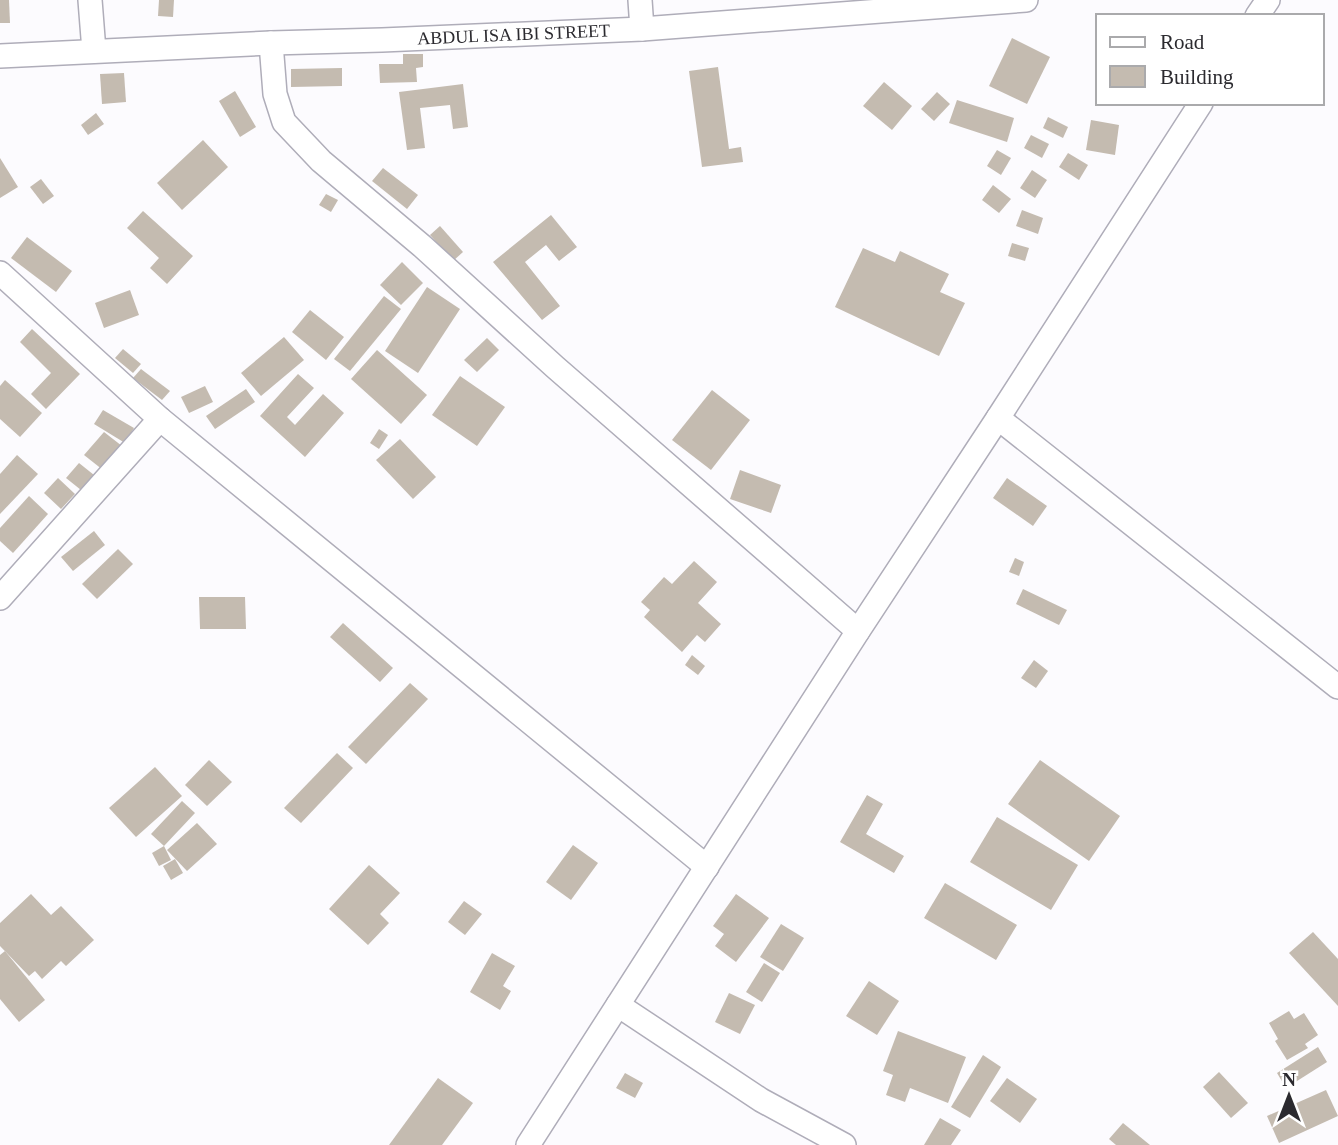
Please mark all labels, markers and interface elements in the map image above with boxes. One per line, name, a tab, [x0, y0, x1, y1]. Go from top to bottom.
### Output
legend	[1096, 14, 1324, 105]
street label: ABDUL ISA IBI STREET	[417, 20, 610, 49]
text: Road	[1160, 30, 1205, 54]
text: Building	[1160, 65, 1234, 89]
north arrow	[1254, 1061, 1324, 1131]
text: N	[1282, 1069, 1296, 1090]

